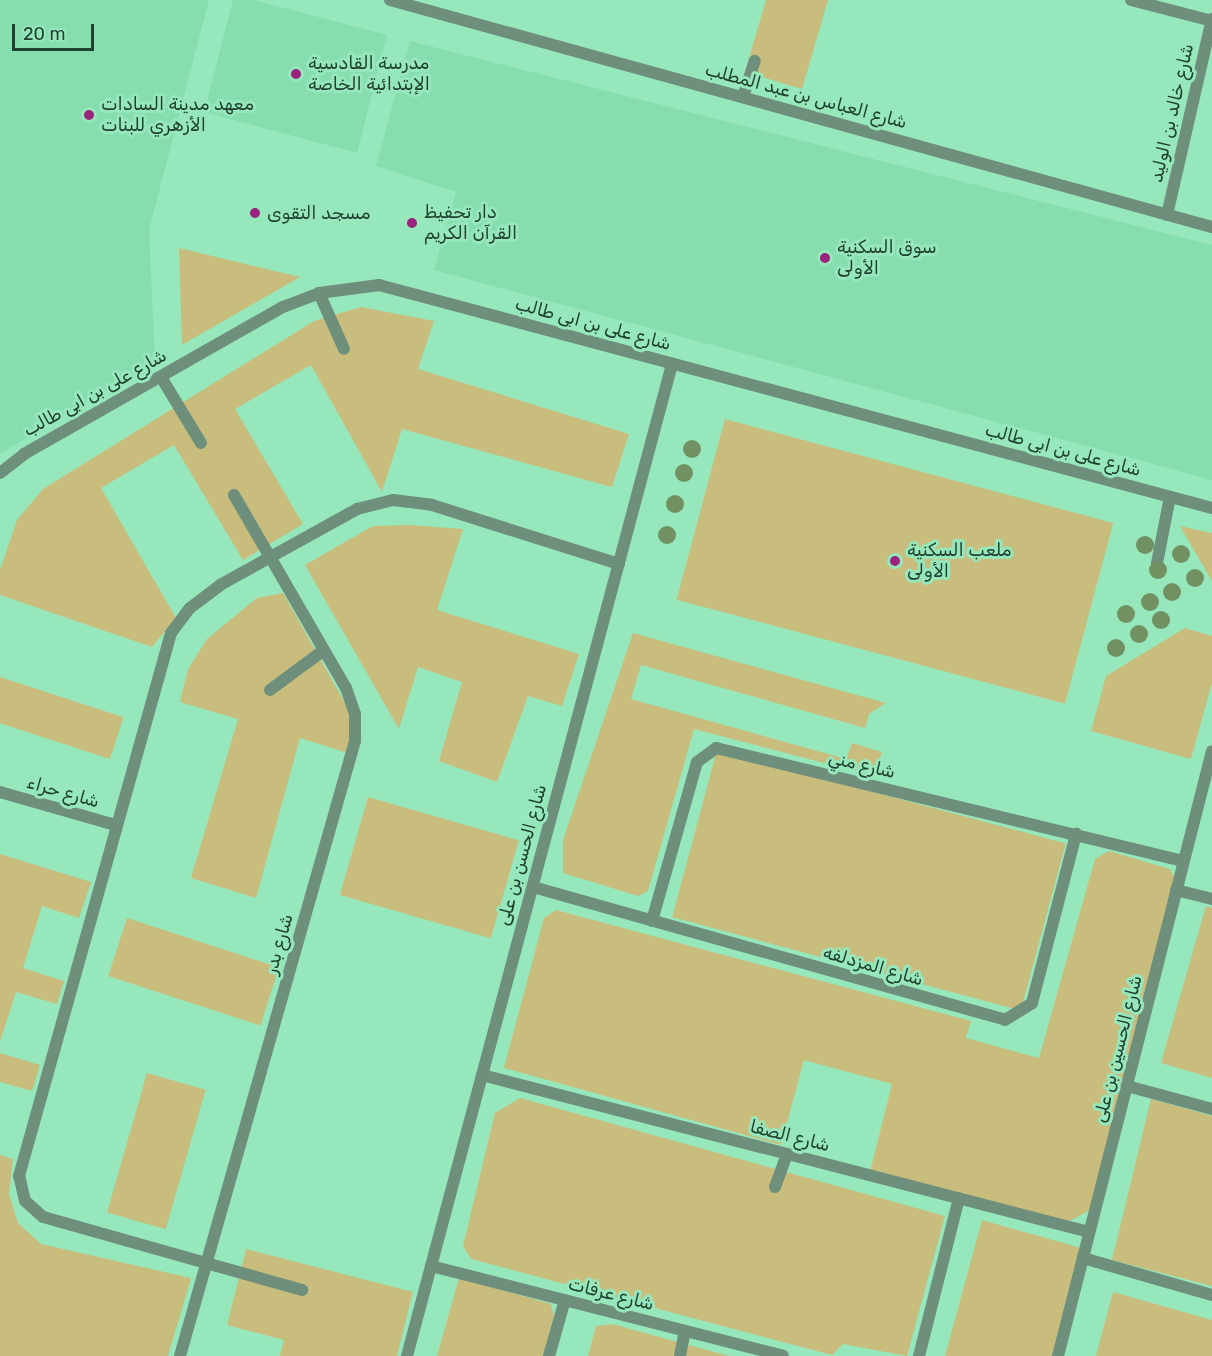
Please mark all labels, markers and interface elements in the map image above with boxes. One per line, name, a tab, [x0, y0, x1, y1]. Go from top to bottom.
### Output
scale bar	[15, 12, 98, 50]
text: 20 m	[23, 23, 65, 45]
street label: شارع خالد بن الوليد	[1146, 41, 1198, 185]
place label: مدرسة القادسية الإبتدائية الخاصة	[308, 53, 430, 96]
street label: شارع العباس بن عبد المطلب	[703, 59, 909, 133]
marker: مدرسة القادسية الإبتدائية الخاصة	[289, 67, 303, 81]
place label: معهد مدينة السادات الأزهري للبنات	[101, 94, 254, 136]
marker: معهد مدينة السادات الأزهري للبنات	[82, 108, 96, 122]
place label: مسجد التقوى	[267, 202, 371, 224]
place label: دار تحفيظ القرآن الكريم	[424, 202, 517, 244]
marker: مسجد التقوى	[248, 206, 262, 220]
marker: دار تحفيظ القرآن الكريم	[405, 216, 419, 230]
place label: سوق السكنية الأولى	[837, 237, 937, 280]
marker: سوق السكنية الأولى	[818, 251, 832, 265]
street label: شارع على بن ابى طالب	[513, 293, 673, 355]
street label: شارع على بن ابى طالب	[20, 345, 170, 441]
street label: شارع على بن ابى طالب	[983, 419, 1143, 481]
place label: ملعب السكنية الأولى	[907, 540, 1012, 582]
marker: ملعب السكنية الأولى	[888, 554, 902, 568]
street label: شارع مني	[826, 747, 898, 783]
street label: شارع حراء	[24, 771, 102, 813]
street label: شارع الحسن بن على	[493, 782, 551, 928]
street label: شارع بدر	[260, 911, 298, 977]
street label: شارع المزدلفه	[820, 941, 926, 991]
street label: شارع الحسين بن على	[1089, 973, 1147, 1125]
street label: شارع الصفا	[748, 1116, 832, 1156]
street label: شارع عرفات	[566, 1273, 656, 1315]

